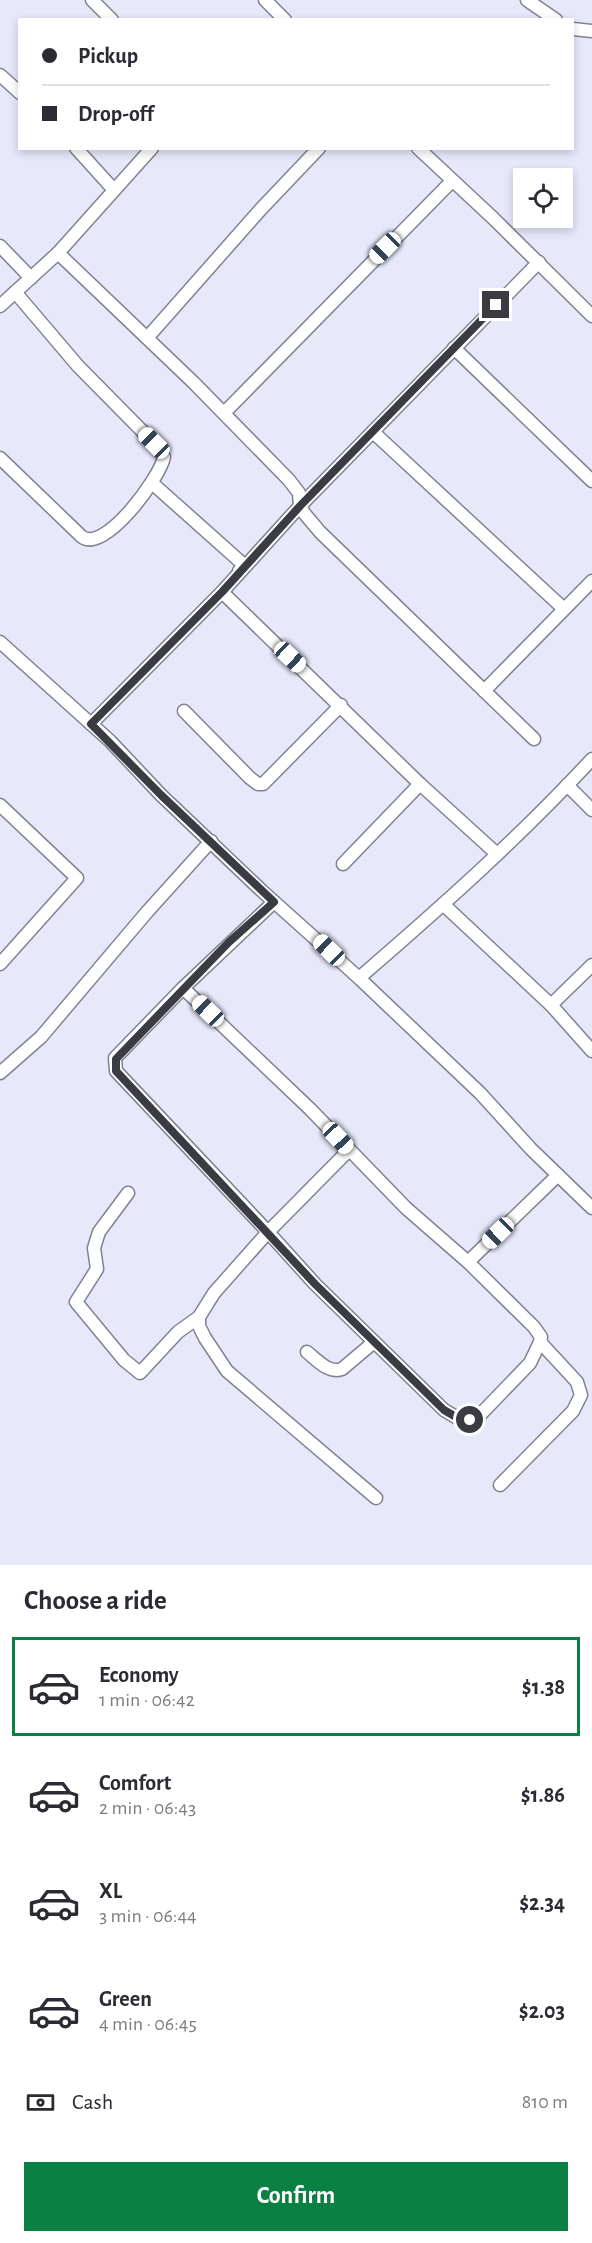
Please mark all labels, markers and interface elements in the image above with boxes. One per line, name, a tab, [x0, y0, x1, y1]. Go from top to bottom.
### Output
text: Pickup	[78, 45, 138, 67]
text: Drop-off	[78, 103, 154, 125]
map controls	[513, 168, 573, 228]
button: locate	[513, 168, 573, 228]
car	[366, 229, 404, 267]
route end	[482, 291, 509, 318]
car	[135, 424, 173, 462]
car	[271, 638, 309, 676]
car	[310, 931, 348, 969]
car	[189, 992, 227, 1030]
car	[319, 1119, 357, 1157]
car	[479, 1214, 517, 1252]
route start	[456, 1406, 483, 1433]
text: Choose a ride	[24, 1587, 167, 1614]
icon: car	[27, 1660, 81, 1714]
text: Economy	[99, 1664, 179, 1686]
text: $1.38	[522, 1676, 565, 1698]
text: 1 min · 06:42	[99, 1690, 195, 1710]
icon: car	[27, 1768, 81, 1822]
text: Comfort	[99, 1772, 171, 1794]
text: $1.86	[521, 1784, 565, 1806]
text: 2 min · 06:43	[99, 1798, 196, 1818]
icon: car	[27, 1876, 81, 1930]
text: XL	[99, 1880, 122, 1902]
text: $2.34	[519, 1892, 565, 1914]
text: 3 min · 06:44	[99, 1906, 197, 1926]
icon: car	[27, 1984, 81, 2038]
text: Green	[99, 1988, 152, 2010]
text: $2.03	[519, 2000, 565, 2022]
text: 4 min · 06:45	[99, 2014, 197, 2034]
icon: cash	[24, 2086, 57, 2119]
text: Cash	[72, 2091, 113, 2113]
text: 810 m	[522, 2092, 568, 2112]
button: Confirm	[24, 2162, 568, 2231]

